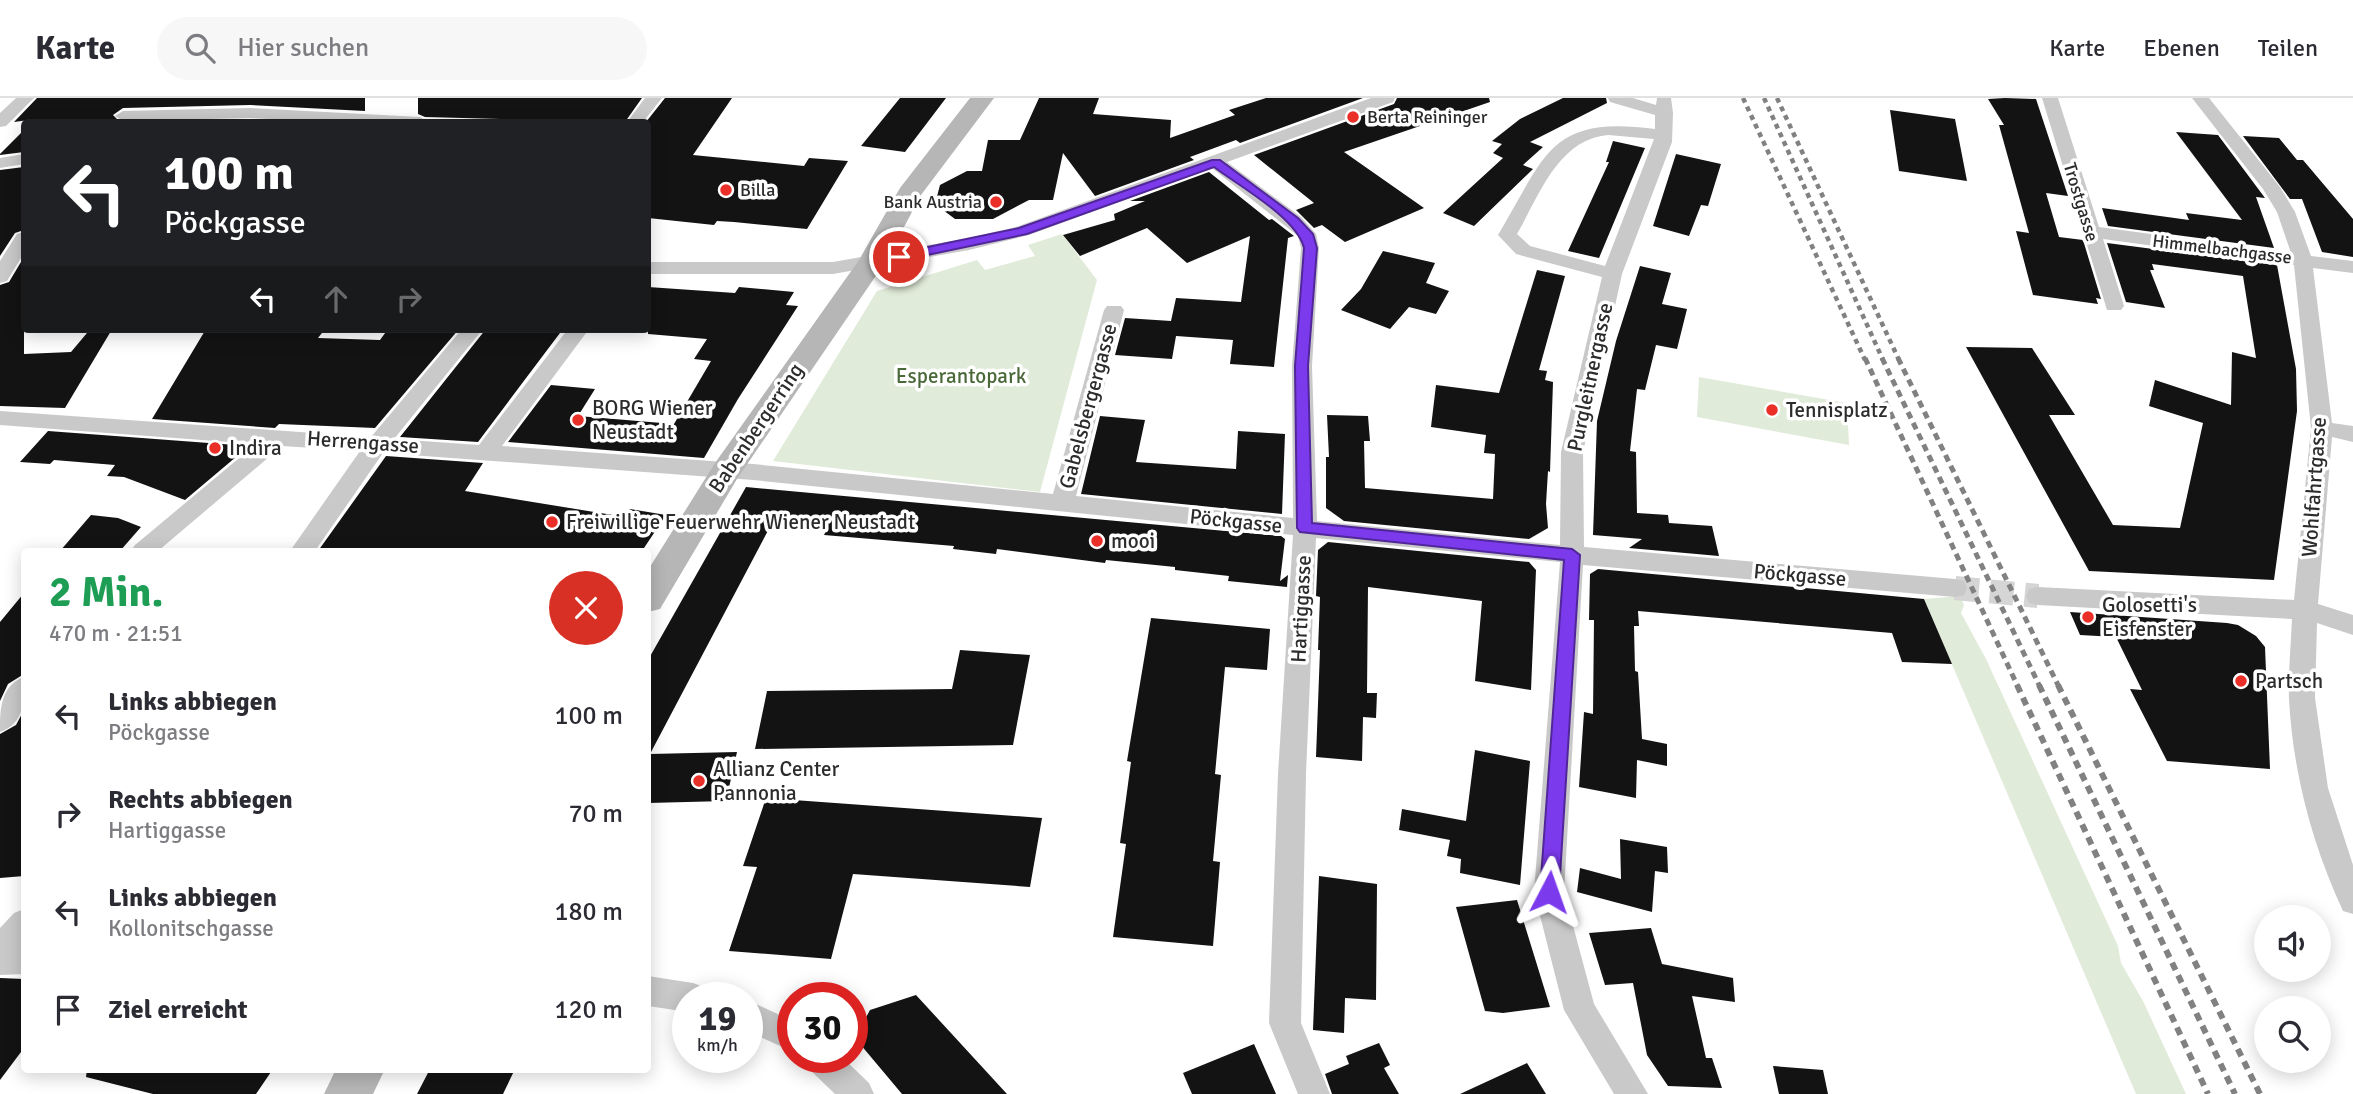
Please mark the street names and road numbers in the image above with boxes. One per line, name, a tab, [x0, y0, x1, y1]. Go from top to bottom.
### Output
street label: Trostgasse	[2059, 160, 2103, 244]
street label: Himmelbachgasse	[2151, 230, 2293, 268]
street label: Purgleitnergasse	[1562, 300, 1618, 454]
street label: Gabelsbergergasse	[1053, 321, 1123, 491]
street label: Babenbergerring	[703, 358, 809, 498]
street label: Wohlfahrtgasse	[2296, 416, 2332, 558]
street label: Herrengasse	[306, 425, 420, 459]
street label: Pöckgasse	[1188, 503, 1284, 539]
street label: Hartiggasse	[1285, 554, 1317, 664]
street label: Pöckgasse	[1753, 558, 1847, 592]

